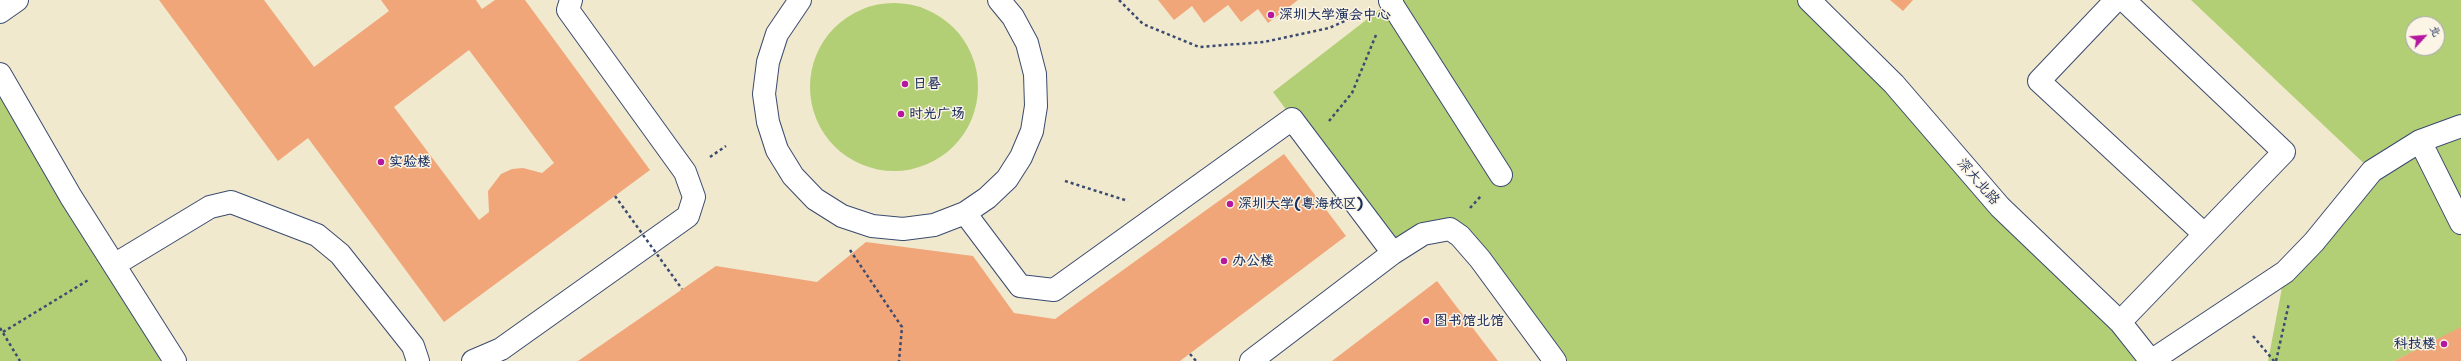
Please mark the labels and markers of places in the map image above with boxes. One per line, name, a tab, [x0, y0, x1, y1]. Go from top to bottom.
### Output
place label: 深圳大学演会中心	[1279, 7, 1391, 23]
marker: 深圳大学演会中心	[1266, 10, 1276, 20]
place label: 日晷	[913, 76, 941, 92]
marker: 日晷	[900, 79, 910, 89]
place label: 时光广场	[909, 106, 965, 122]
marker: 时光广场	[896, 109, 906, 119]
place label: 实验楼	[389, 154, 431, 170]
marker: 实验楼	[376, 157, 386, 167]
place label: 深圳大学(粤海校区)	[1238, 196, 1363, 212]
marker: 深圳大学(粤海校区)	[1225, 199, 1235, 209]
place label: 办公楼	[1232, 253, 1274, 269]
marker: 办公楼	[1219, 256, 1229, 266]
place label: 图书馆北馆	[1434, 313, 1504, 329]
marker: 图书馆北馆	[1421, 316, 1431, 326]
place label: 科技楼	[2394, 336, 2436, 352]
marker: 科技楼	[2439, 339, 2449, 349]

